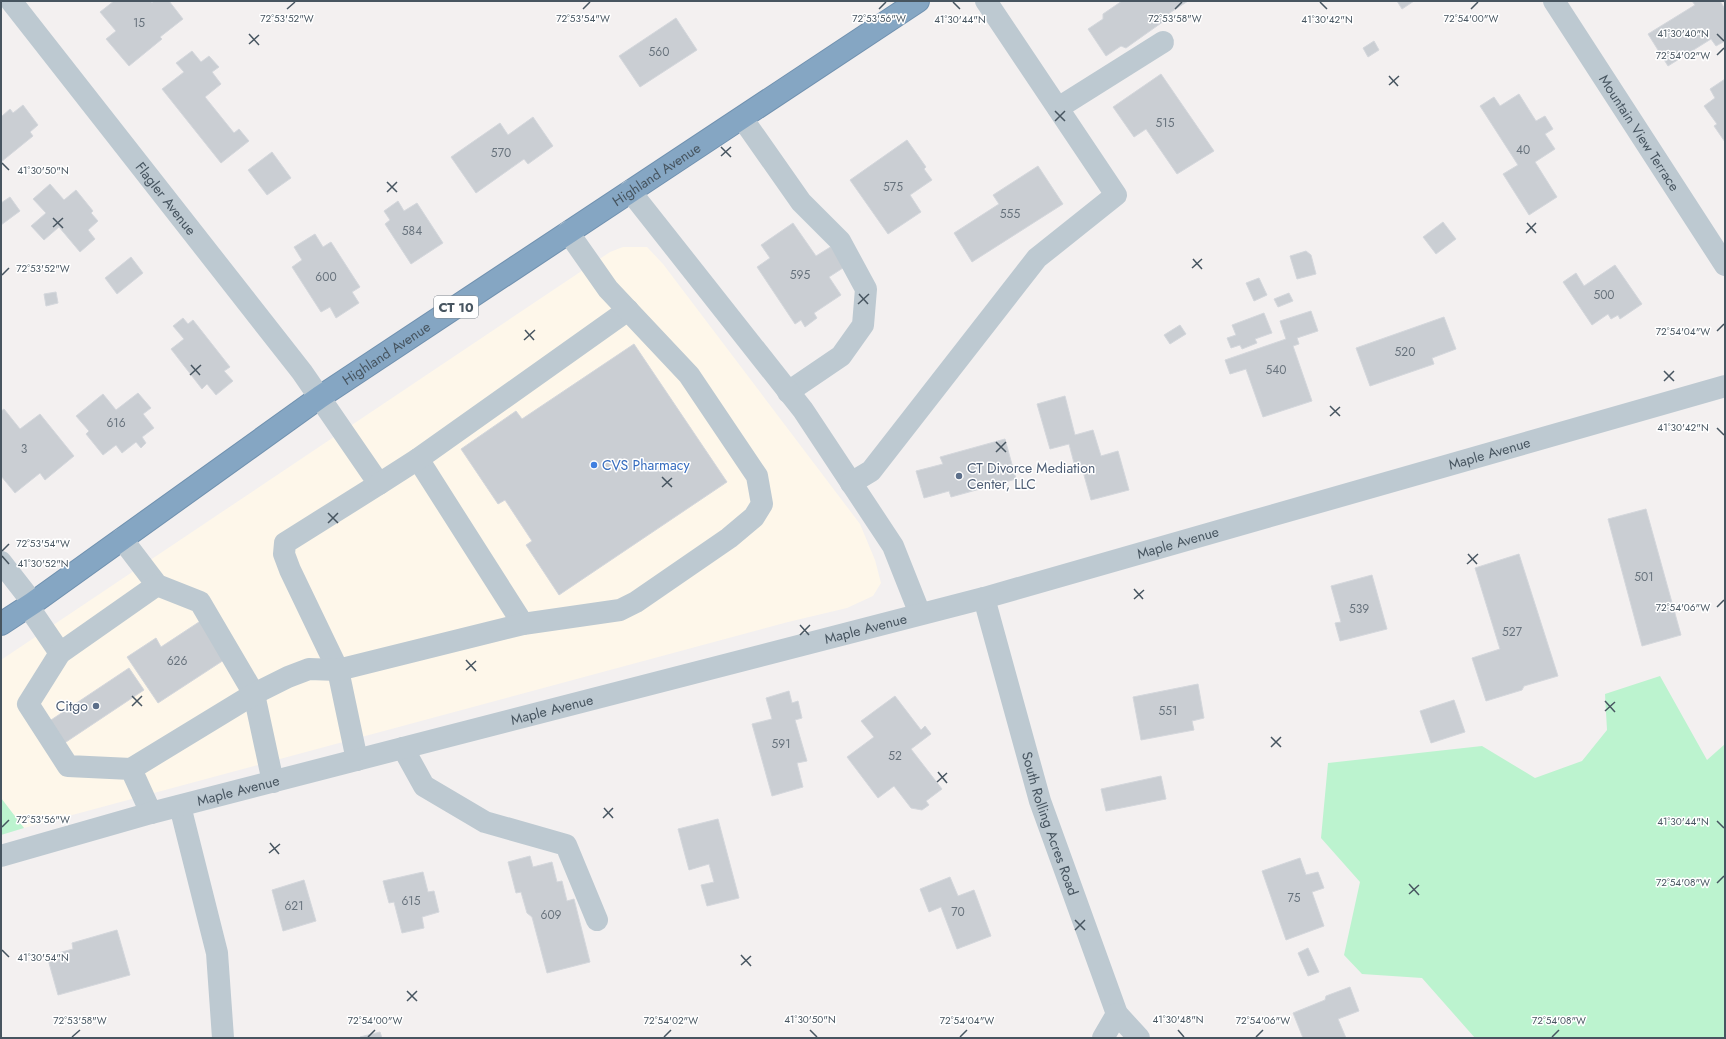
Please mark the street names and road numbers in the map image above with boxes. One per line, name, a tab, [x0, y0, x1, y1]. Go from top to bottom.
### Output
street label: Mountain View Terrace	[1594, 71, 1685, 195]
street label: Highland Avenue	[608, 138, 704, 211]
street label: Flagler Avenue	[131, 158, 201, 239]
road number: CT 10	[434, 296, 478, 318]
street label: Highland Avenue	[338, 317, 434, 390]
street label: Maple Avenue	[1446, 432, 1533, 475]
street label: Maple Avenue	[1135, 521, 1221, 564]
street label: Maple Avenue	[822, 608, 909, 649]
street label: Maple Avenue	[508, 689, 595, 730]
street label: South Rolling Acres Road	[1017, 749, 1083, 898]
street label: Maple Avenue	[195, 770, 281, 811]

